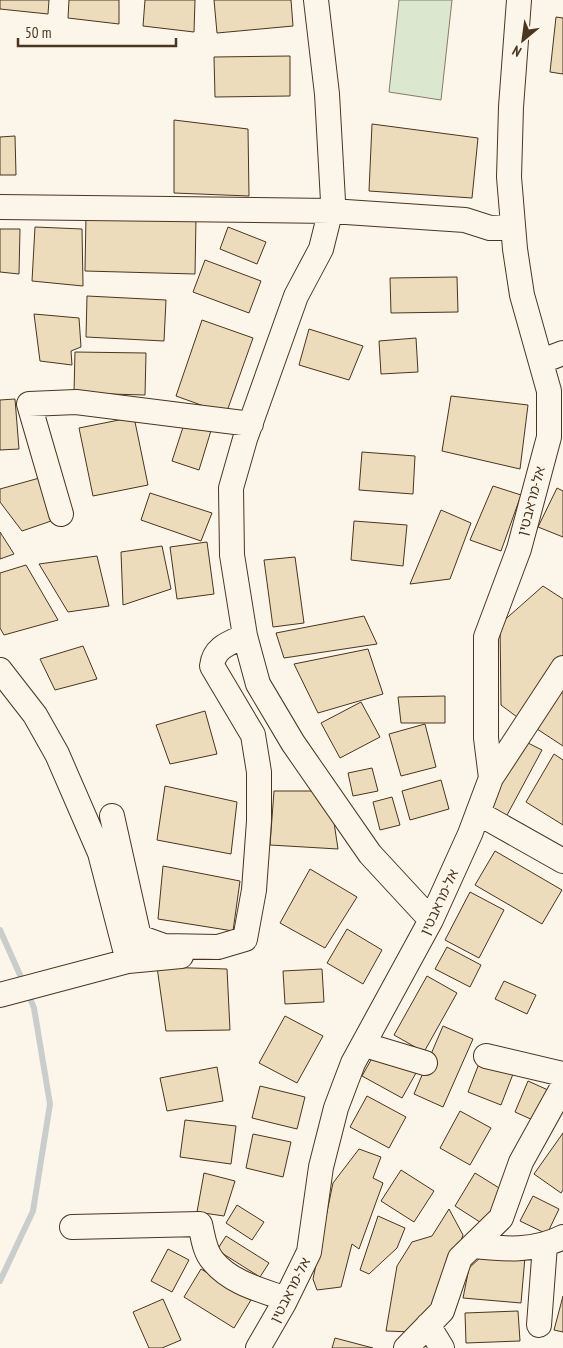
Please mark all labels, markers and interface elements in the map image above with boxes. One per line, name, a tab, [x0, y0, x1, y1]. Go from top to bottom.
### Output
scale bar	[18, 15, 175, 47]
north arrow	[498, 15, 548, 65]
text: 50 m	[25, 23, 51, 42]
text: N	[509, 42, 524, 61]
street label: אל-מראבטין	[513, 464, 549, 538]
street label: אל-מראבטין	[416, 866, 462, 938]
street label: אל-מראבטין	[266, 1254, 314, 1326]

